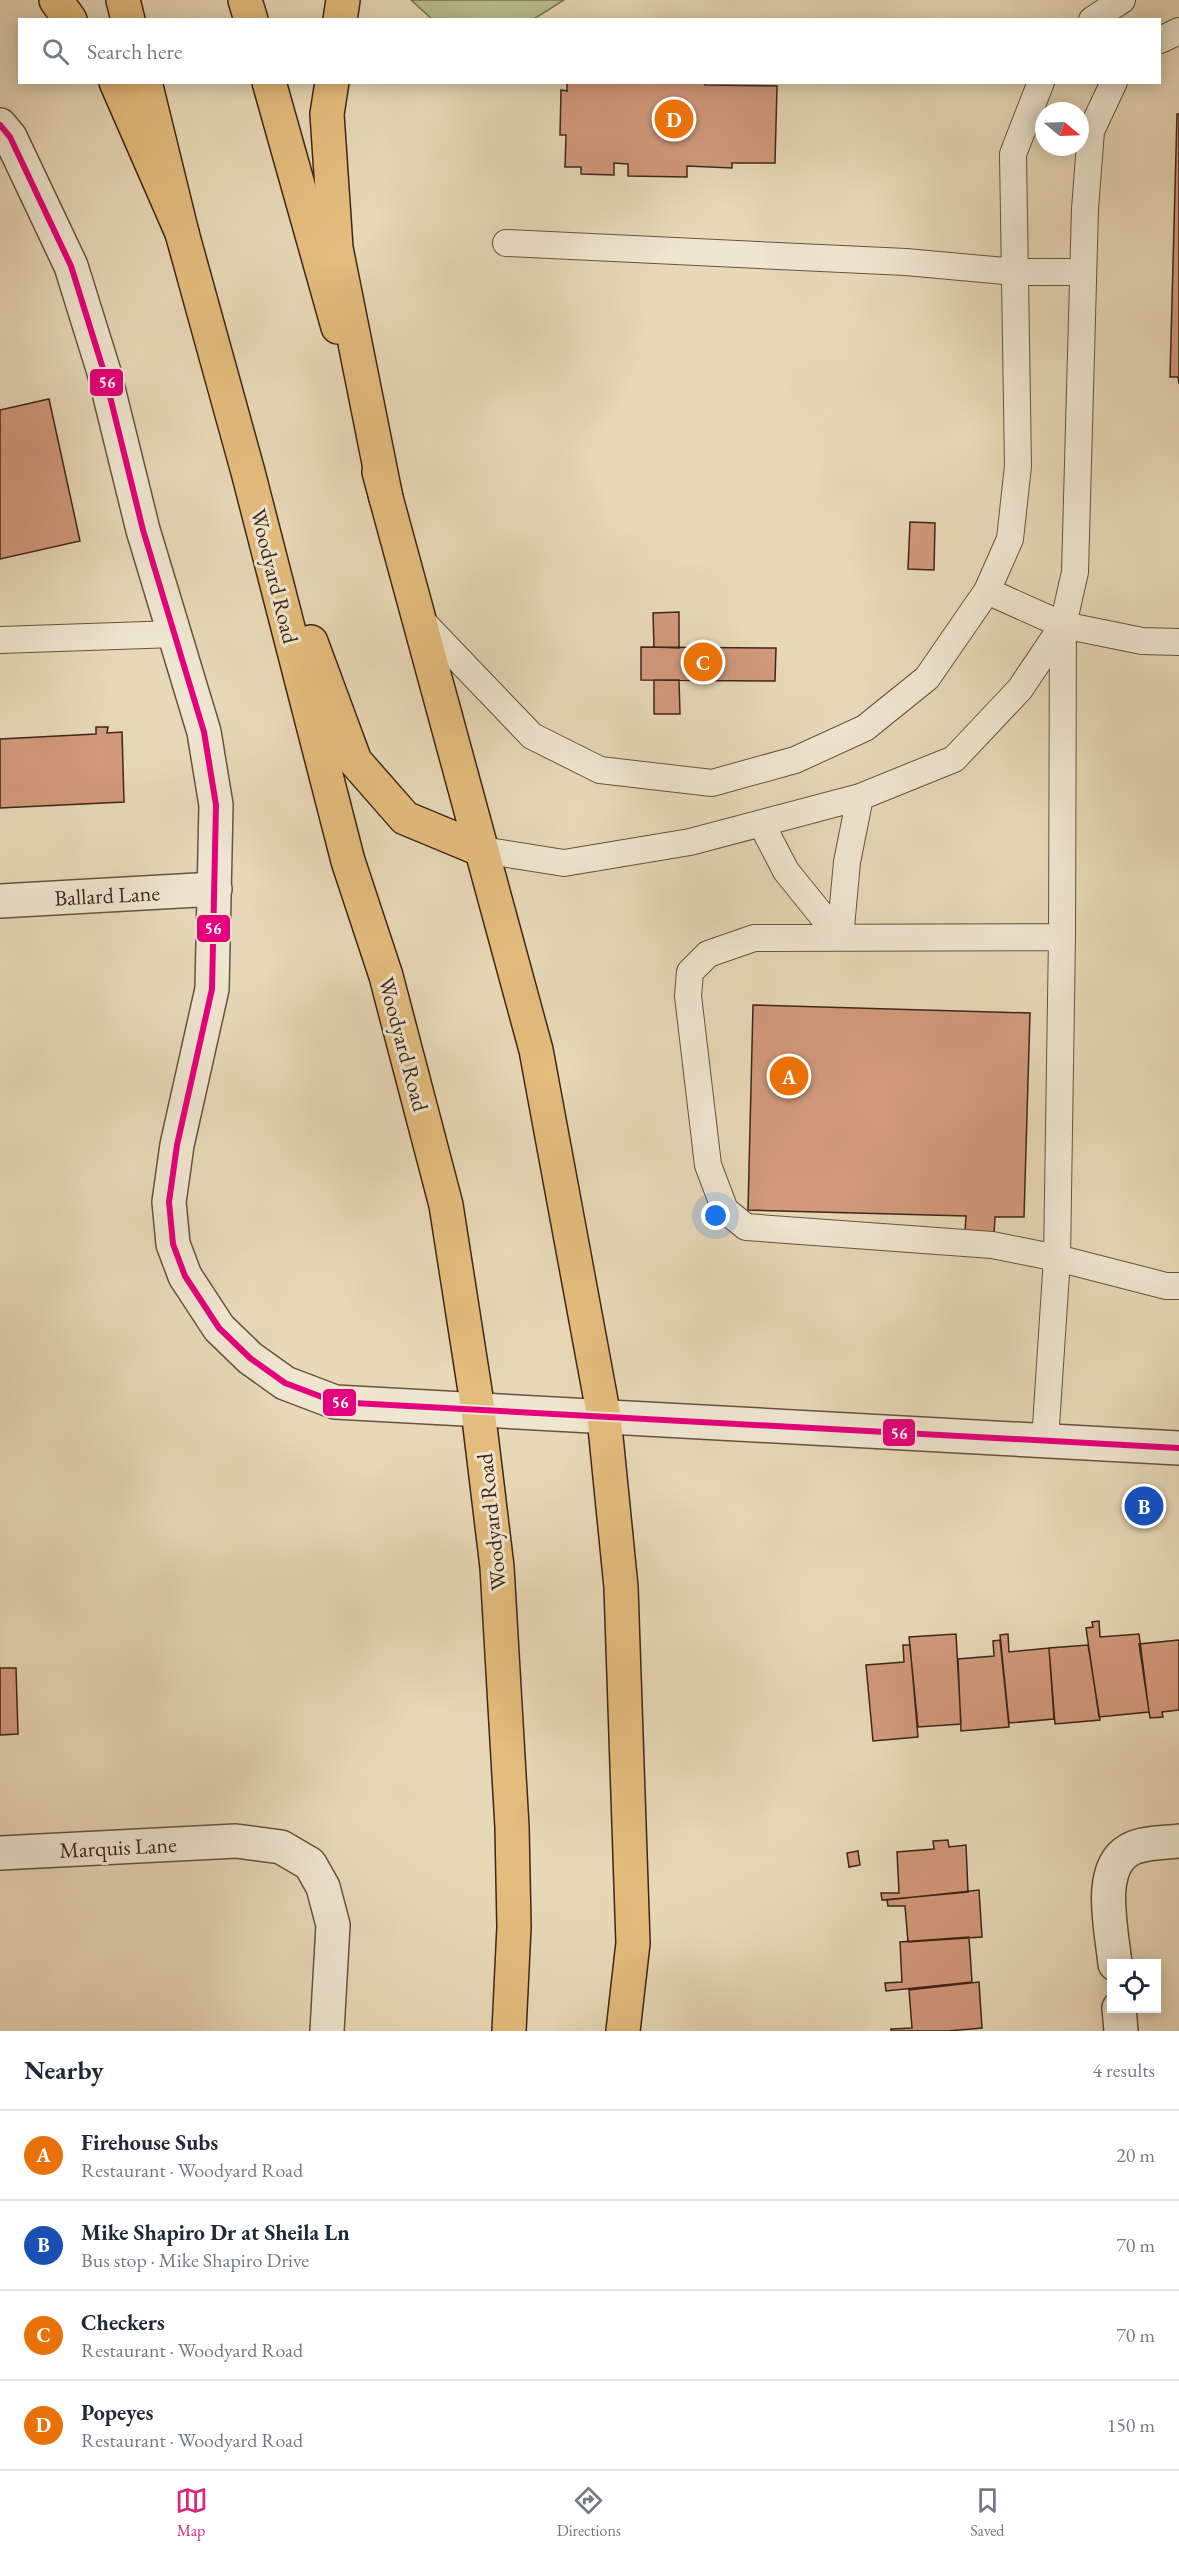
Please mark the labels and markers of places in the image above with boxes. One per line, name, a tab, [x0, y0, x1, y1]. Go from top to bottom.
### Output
pin: D	[654, 96, 694, 142]
pin: C	[684, 640, 722, 684]
pin: A	[770, 1054, 808, 1098]
pin: B	[1124, 1484, 1164, 1528]

